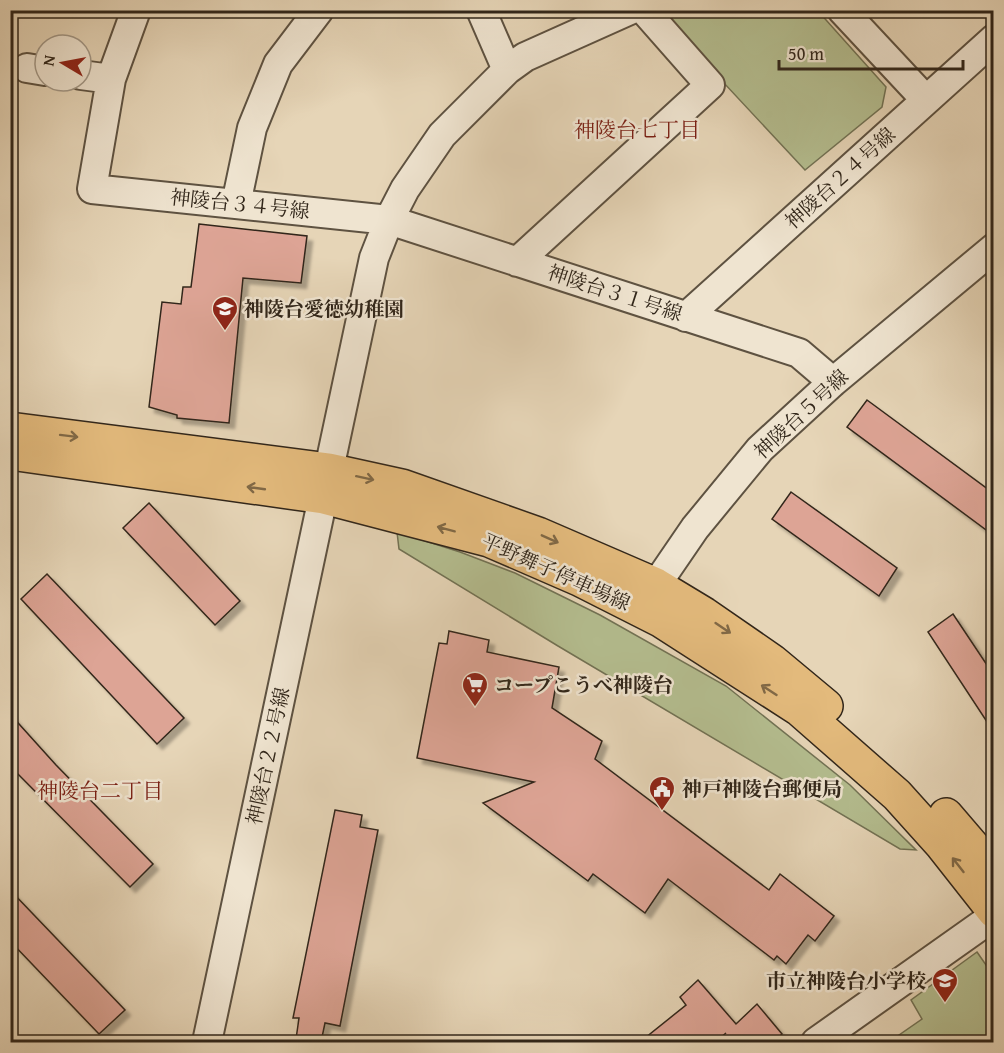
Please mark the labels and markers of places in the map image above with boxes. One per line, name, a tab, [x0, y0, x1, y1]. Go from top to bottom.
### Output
school or university icon: 神陵台愛徳幼稚園	[210, 294, 240, 332]
place label: 神陵台愛徳幼稚園	[244, 294, 404, 323]
supermarket icon: コープこうべ神陵台	[460, 670, 490, 708]
place label: コープこうべ神陵台	[494, 670, 673, 699]
public building icon: 神戸神陵台郵便局	[647, 774, 677, 812]
place label: 神戸神陵台郵便局	[682, 774, 842, 803]
place label: 市立神陵台小学校	[766, 966, 926, 995]
school or university icon: 市立神陵台小学校	[930, 966, 960, 1004]

